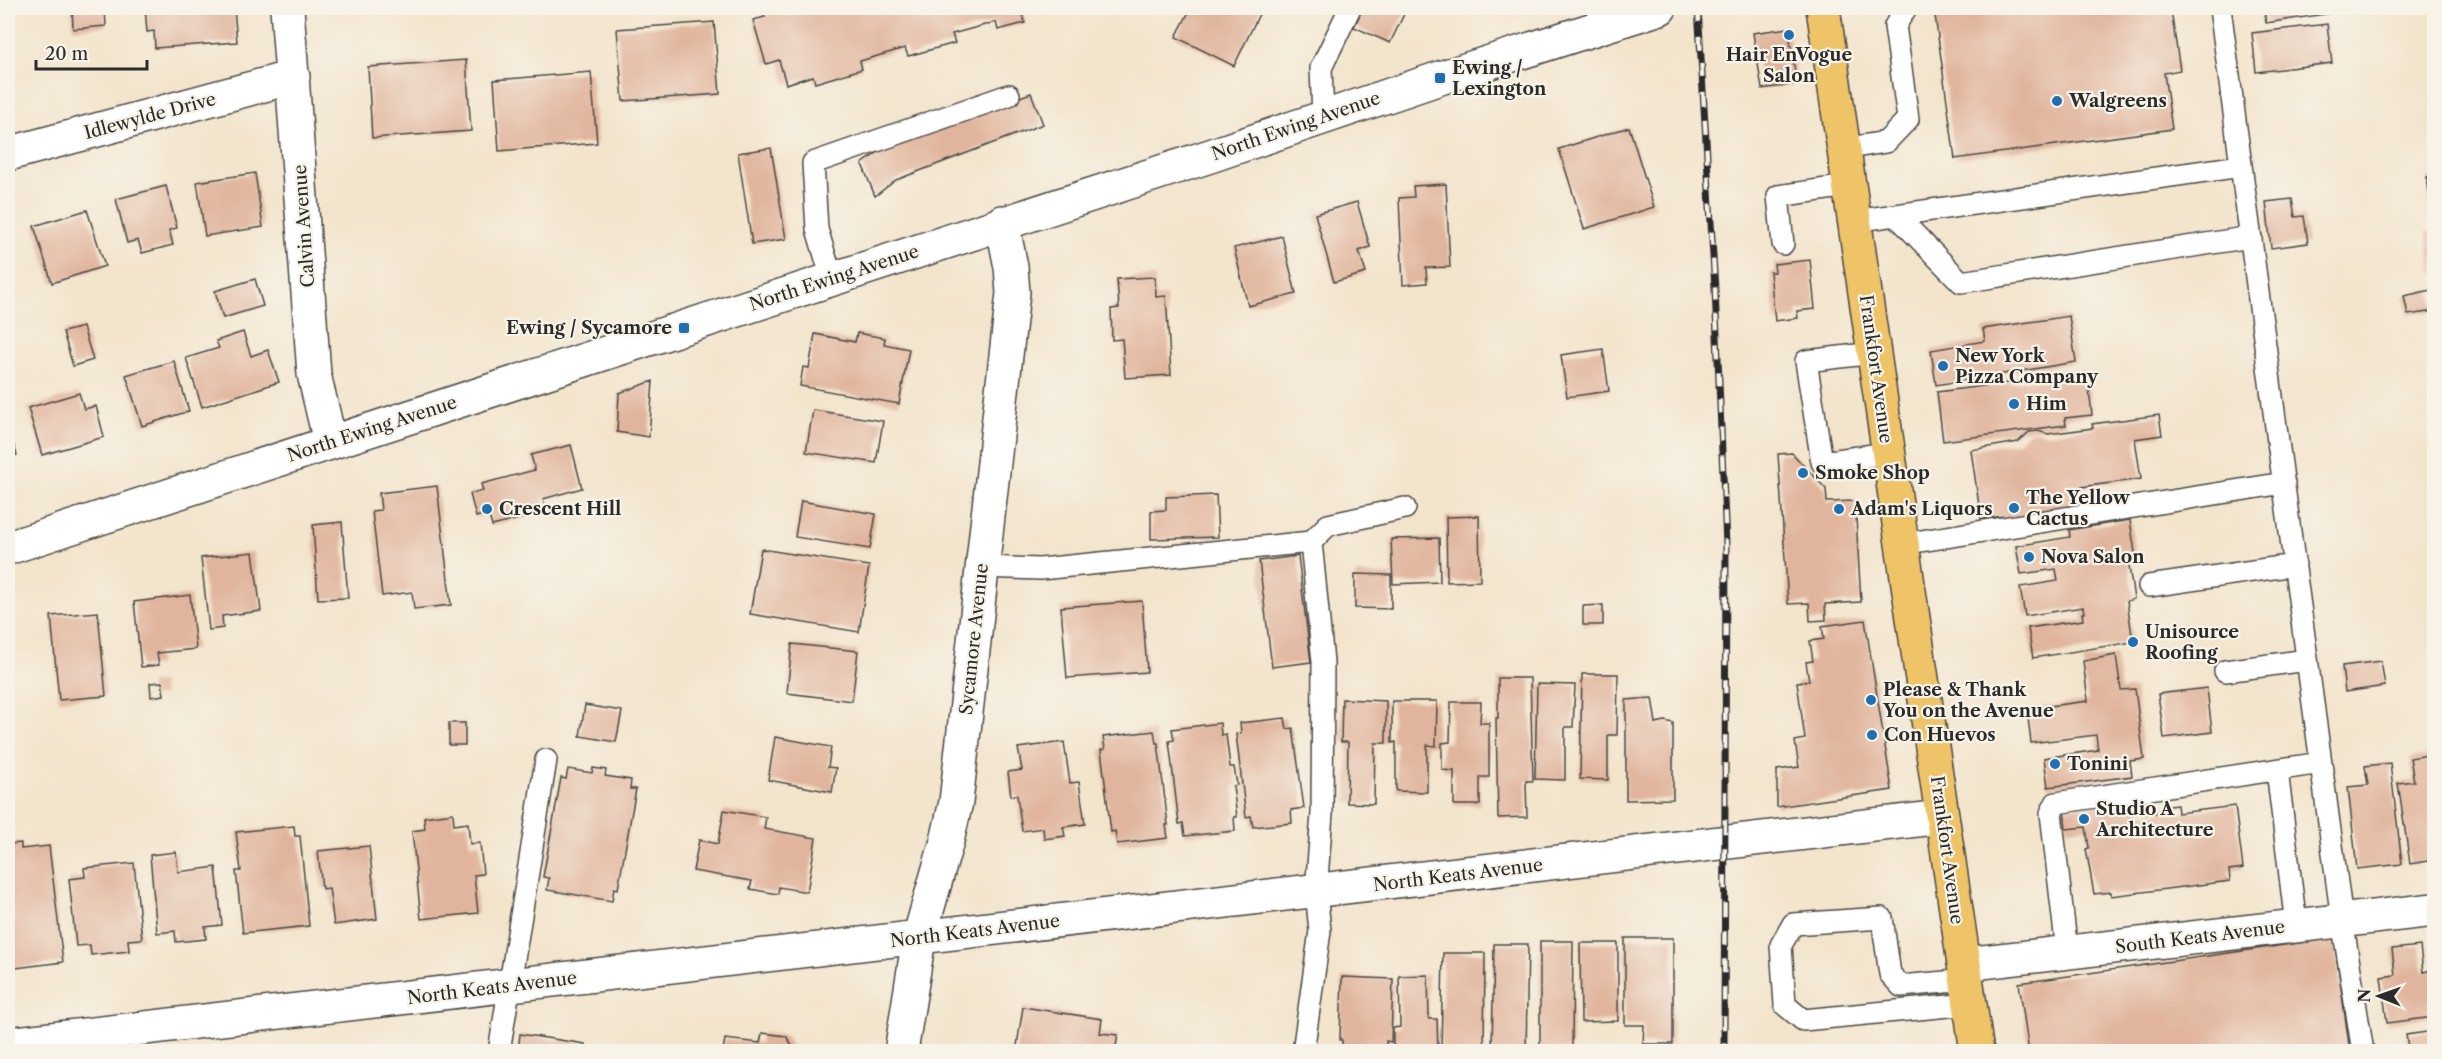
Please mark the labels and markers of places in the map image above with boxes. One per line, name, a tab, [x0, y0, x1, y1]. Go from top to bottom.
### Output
marker: Hair EnVogue Salon	[1782, 28, 1796, 42]
place label: Hair EnVogue Salon	[1726, 44, 1852, 87]
place label: Ewing / Lexington	[1452, 57, 1547, 100]
marker: Ewing / Lexington	[1433, 71, 1447, 85]
place label: Walgreens	[2068, 90, 2167, 112]
marker: Walgreens	[2050, 94, 2064, 108]
place label: Ewing / Sycamore	[506, 317, 672, 339]
marker: Ewing / Sycamore	[677, 321, 691, 335]
place label: New York Pizza Company	[1955, 345, 2099, 388]
marker: New York Pizza Company	[1936, 359, 1950, 373]
place label: Him	[2026, 393, 2067, 415]
marker: Him	[2007, 397, 2021, 411]
place label: Smoke Shop	[1815, 462, 1930, 484]
marker: Smoke Shop	[1796, 466, 1810, 480]
place label: The Yellow Cactus	[2026, 487, 2131, 530]
place label: Crescent Hill	[499, 498, 621, 520]
place label: Adam's Liquors	[1850, 498, 1993, 520]
marker: The Yellow Cactus	[2007, 501, 2021, 515]
marker: Crescent Hill	[480, 502, 494, 516]
marker: Adam's Liquors	[1832, 502, 1846, 516]
place label: Nova Salon	[2041, 546, 2145, 568]
marker: Nova Salon	[2022, 550, 2036, 564]
place label: Unisource Roofing	[2145, 621, 2239, 664]
marker: Unisource Roofing	[2126, 635, 2140, 649]
place label: Please & Thank You on the Avenue	[1882, 679, 2054, 722]
marker: Please & Thank You on the Avenue	[1864, 693, 1878, 707]
place label: Con Huevos	[1884, 724, 1996, 746]
marker: Con Huevos	[1865, 728, 1879, 742]
place label: Tonini	[2067, 753, 2129, 775]
marker: Tonini	[2048, 757, 2062, 771]
place label: Studio A Architecture	[2095, 798, 2214, 841]
marker: Studio A Architecture	[2077, 812, 2091, 826]

